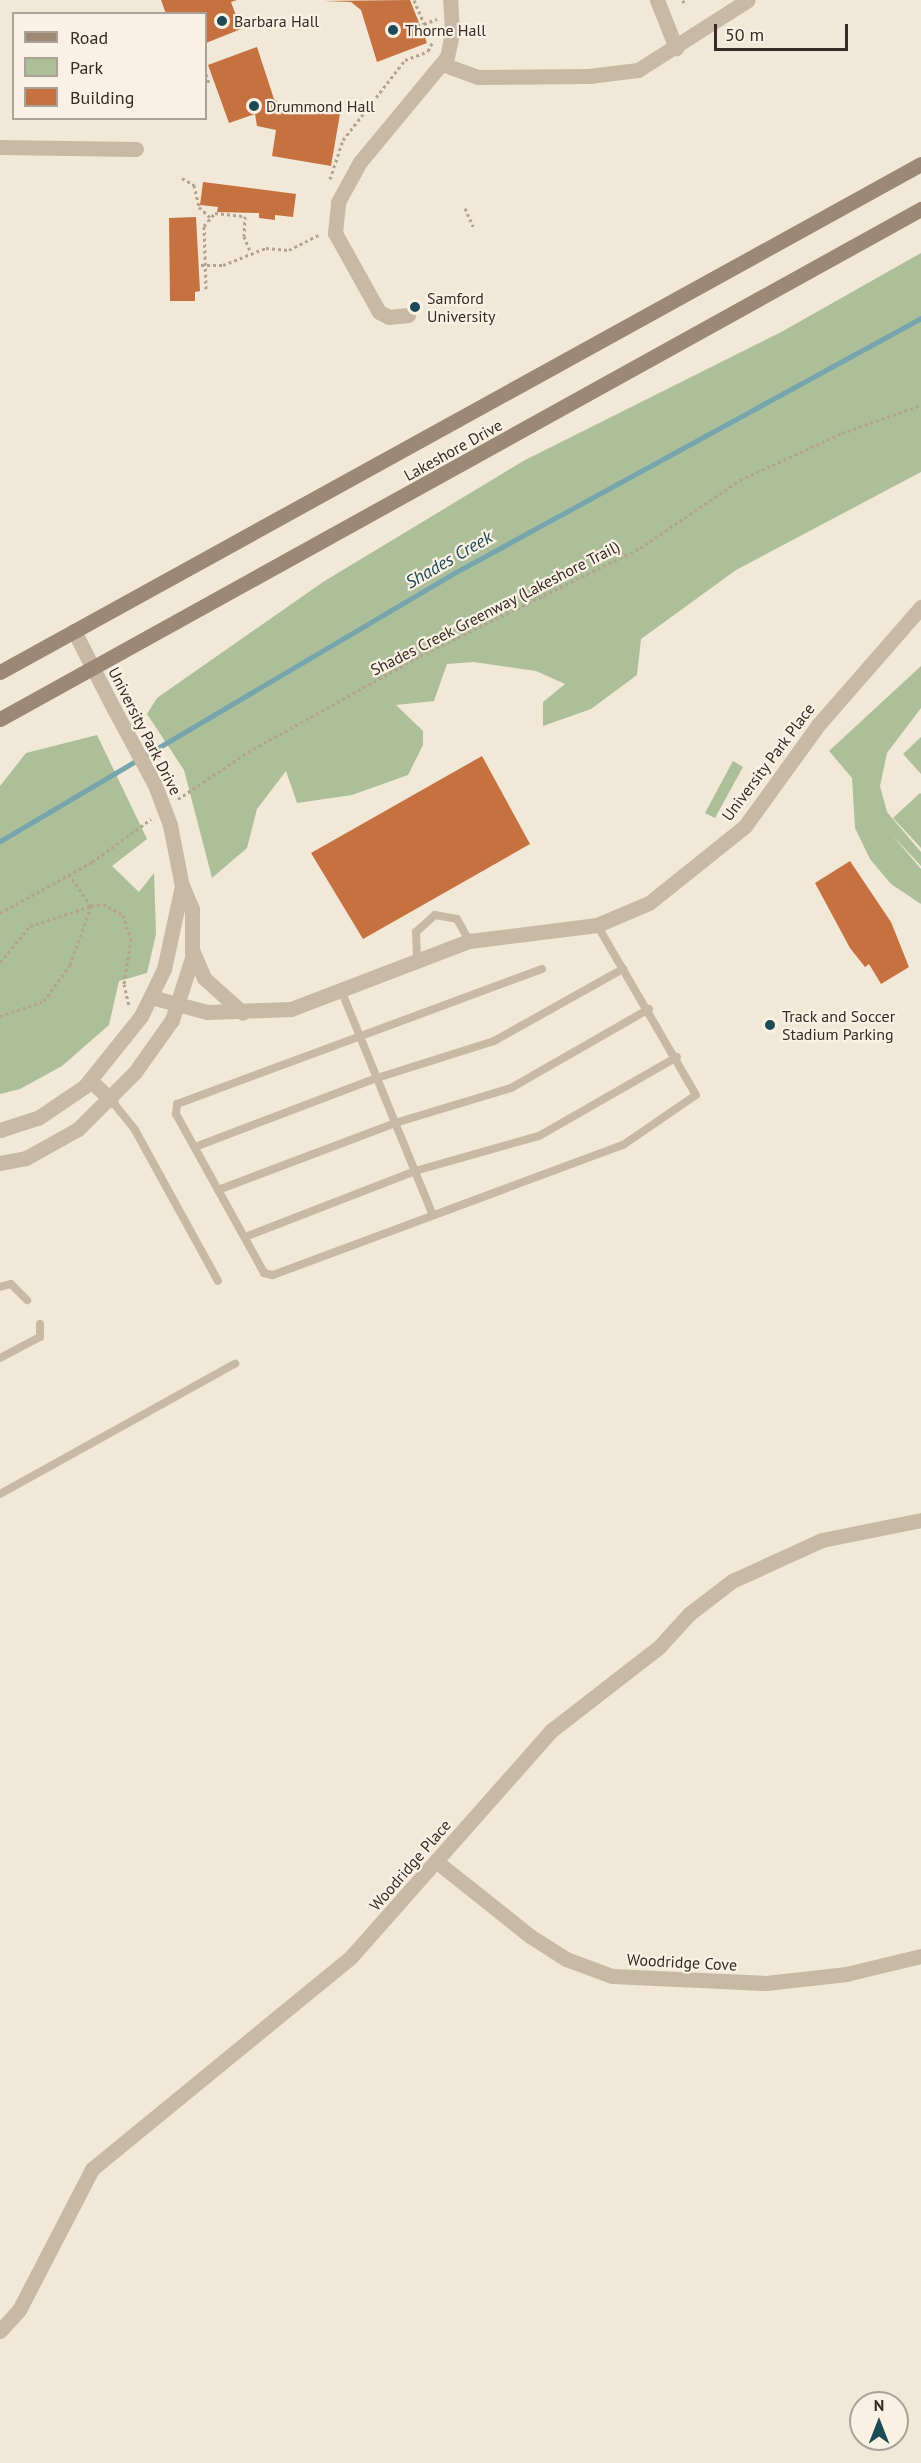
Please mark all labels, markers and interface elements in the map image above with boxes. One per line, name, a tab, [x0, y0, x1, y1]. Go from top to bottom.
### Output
place label: Barbara Hall	[234, 11, 319, 31]
legend	[12, 12, 207, 120]
scale bar	[717, 12, 850, 50]
marker: Barbara Hall	[215, 14, 229, 28]
place label: Thorne Hall	[405, 20, 486, 40]
marker: Thorne Hall	[386, 23, 400, 37]
text: 50 m	[725, 23, 764, 46]
text: Road	[70, 26, 108, 49]
text: Park	[70, 56, 103, 79]
text: Building	[70, 86, 134, 109]
place label: Drummond Hall	[266, 96, 375, 116]
marker: Drummond Hall	[247, 99, 261, 113]
place label: Samford University	[427, 288, 495, 326]
marker: Samford University	[408, 300, 422, 314]
street label: Lakeshore Drive	[401, 415, 505, 485]
water label: Shades Creek	[402, 526, 496, 594]
street label: Shades Creek Greenway (Lakeshore Trail)	[367, 536, 623, 680]
street label: University Park Drive	[104, 663, 186, 799]
street label: University Park Place	[717, 699, 819, 825]
place label: Track and Soccer Stadium Parking	[782, 1006, 896, 1044]
marker: Track and Soccer Stadium Parking	[763, 1018, 777, 1032]
street label: Woodridge Place	[365, 1816, 455, 1914]
street label: Woodridge Cove	[626, 1950, 738, 1974]
north arrow	[849, 2391, 909, 2451]
text: N	[874, 2395, 884, 2415]

